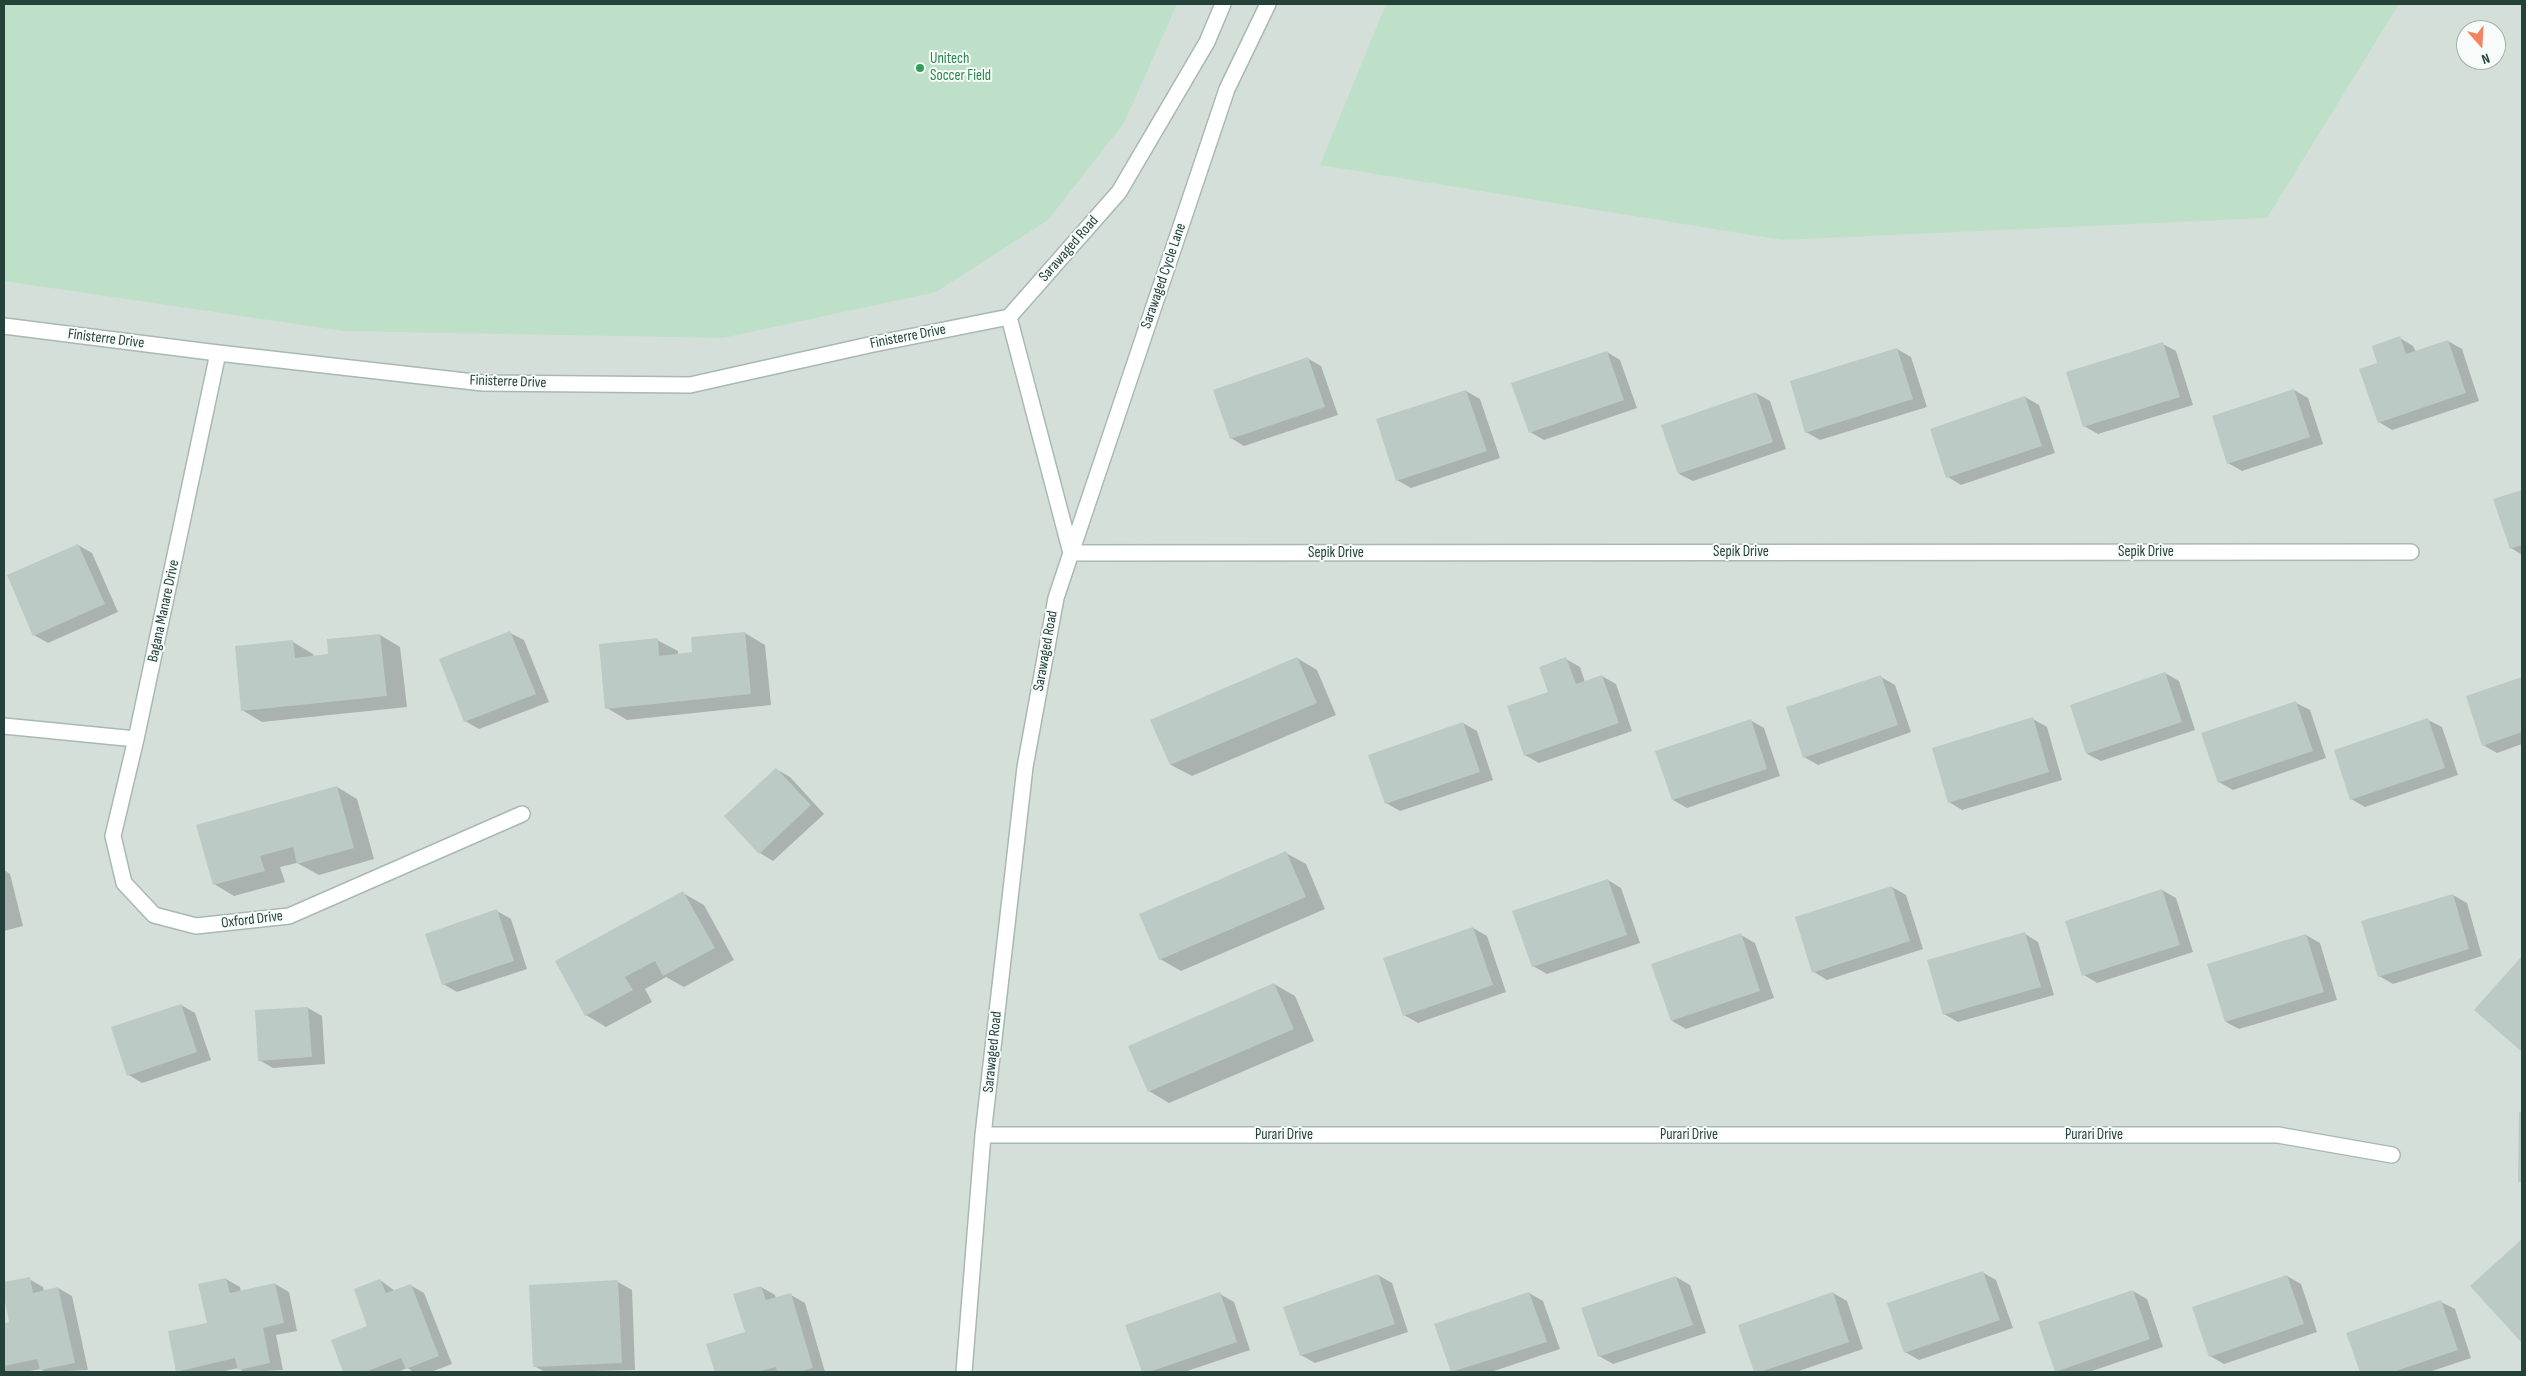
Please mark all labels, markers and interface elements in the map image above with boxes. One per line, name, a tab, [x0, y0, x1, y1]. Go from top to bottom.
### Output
north arrow	[2456, 20, 2506, 70]
text: N	[2479, 49, 2492, 68]
place label: Unitech Soccer Field	[930, 50, 991, 85]
marker: Unitech Soccer Field	[914, 62, 926, 74]
street label: Sarawaged Road	[1035, 212, 1103, 286]
street label: Sarawaged Cycle Lane	[1138, 221, 1190, 331]
street label: Finisterre Drive	[869, 321, 947, 353]
street label: Finisterre Drive	[67, 325, 145, 353]
street label: Finisterre Drive	[469, 372, 547, 392]
street label: Sepik Drive	[1713, 543, 1769, 561]
street label: Sepik Drive	[2118, 543, 2174, 561]
street label: Sepik Drive	[1308, 544, 1364, 562]
street label: Bagana Manare Drive	[144, 558, 184, 664]
street label: Sarawaged Road	[1030, 609, 1062, 693]
street label: Oxford Drive	[220, 907, 284, 933]
street label: Sarawaged Road	[980, 1011, 1006, 1093]
street label: Purari Drive	[1255, 1126, 1313, 1144]
street label: Purari Drive	[1660, 1126, 1718, 1144]
street label: Purari Drive	[2065, 1126, 2123, 1144]

